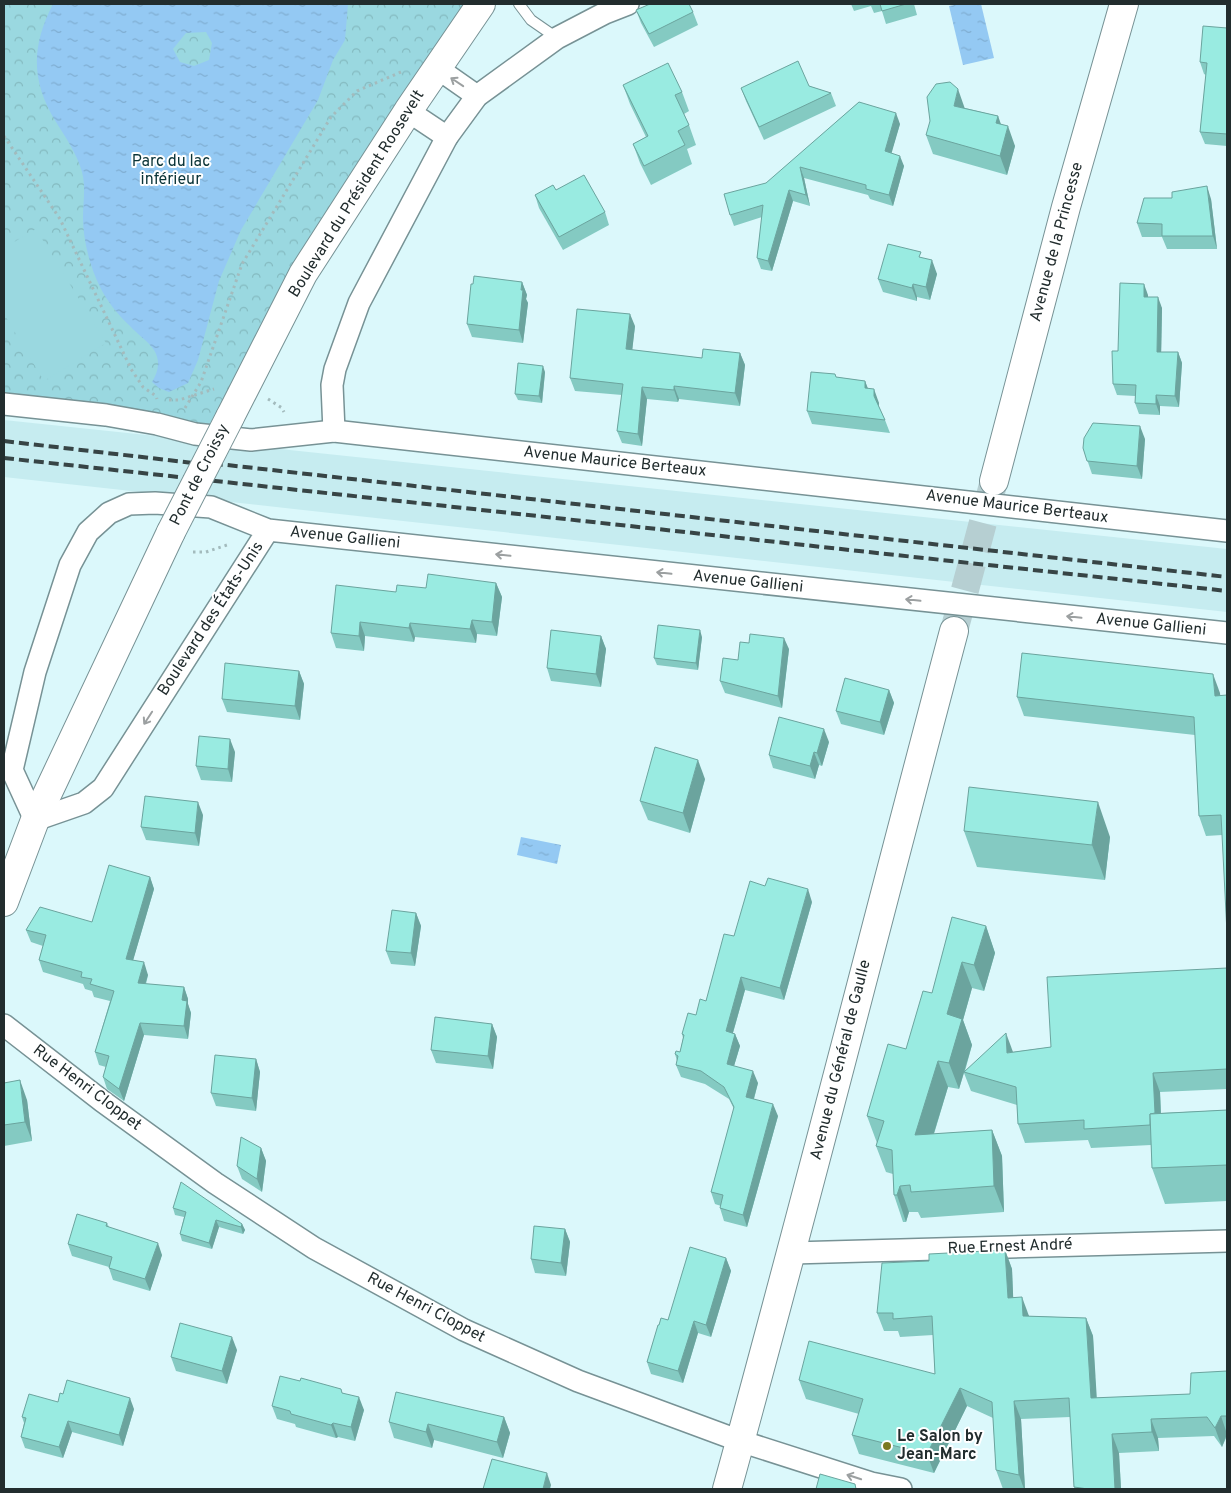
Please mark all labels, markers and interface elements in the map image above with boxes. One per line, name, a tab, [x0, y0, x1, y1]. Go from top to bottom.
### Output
one-way arrow	[450, 77, 464, 87]
street label: Boulevard du Président Roosevelt	[285, 86, 429, 302]
park label: Parc du lac inférieur	[132, 152, 210, 190]
street label: Avenue de la Princesse	[1026, 160, 1088, 324]
street label: Pont de Croissy	[166, 421, 234, 529]
street label: Avenue Maurice Berteaux	[522, 442, 708, 482]
street label: Avenue Maurice Berteaux	[924, 486, 1110, 528]
street label: Avenue Gallieni	[289, 522, 401, 554]
street label: Boulevard des États-Unis	[152, 537, 268, 700]
one-way arrow	[495, 550, 511, 560]
street label: Avenue Gallieni	[692, 566, 804, 598]
one-way arrow	[657, 568, 673, 578]
one-way arrow	[905, 595, 921, 605]
street label: Avenue Gallieni	[1095, 609, 1207, 641]
one-way arrow	[1067, 612, 1083, 622]
one-way arrow	[142, 711, 153, 725]
street label: Avenue du Général de Gaulle	[806, 958, 876, 1162]
street label: Rue Henri Cloppet	[29, 1041, 145, 1135]
street label: Rue Ernest André	[947, 1235, 1073, 1259]
street label: Rue Henri Cloppet	[363, 1268, 489, 1348]
place label: Le Salon by Jean-Marc	[897, 1427, 983, 1465]
marker: Le Salon by Jean-Marc	[881, 1440, 893, 1452]
one-way arrow	[846, 1472, 862, 1482]

